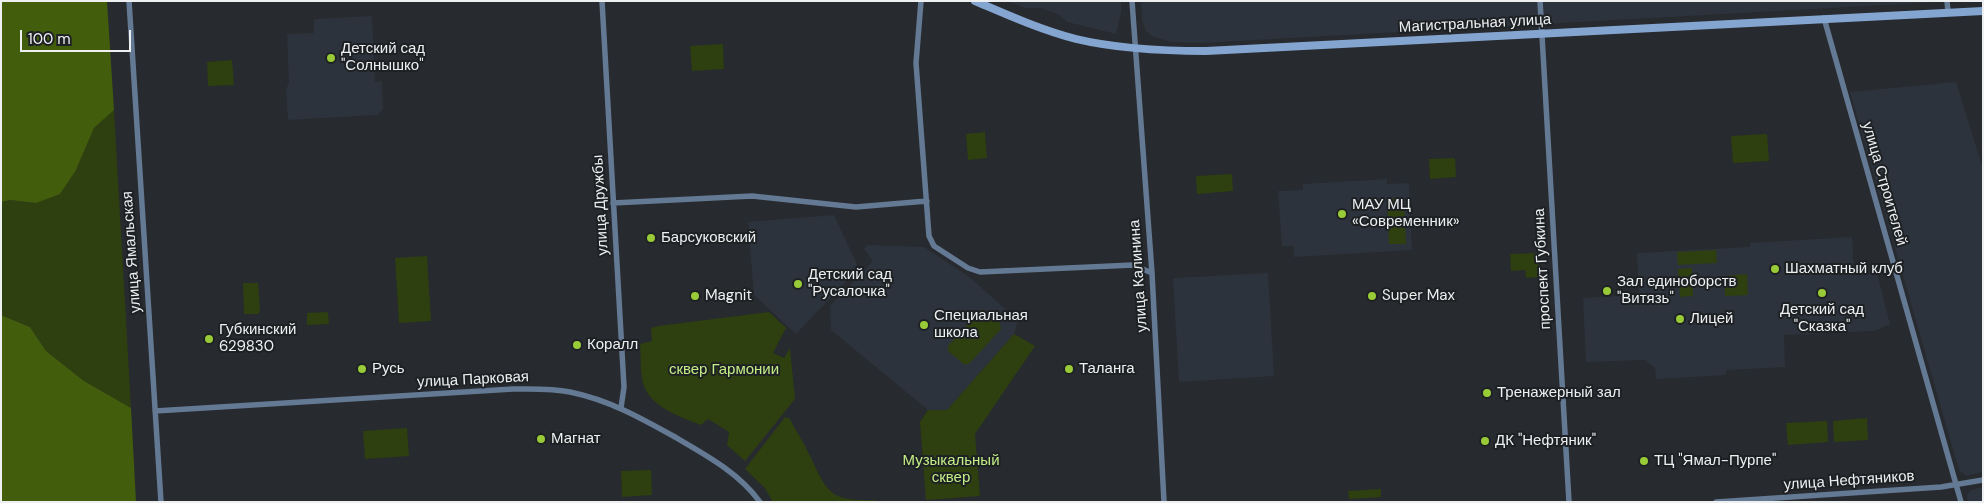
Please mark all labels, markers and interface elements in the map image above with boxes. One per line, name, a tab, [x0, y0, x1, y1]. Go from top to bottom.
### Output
street label: Магистральная улица	[1398, 11, 1552, 37]
scale bar	[22, 20, 134, 52]
text: 100 m	[28, 29, 71, 49]
place label: Детский сад "Солнышко"	[341, 40, 425, 75]
marker: Детский сад "Солнышко"	[325, 52, 337, 64]
street label: улица Строителей	[1858, 120, 1910, 248]
street label: улица Дружбы	[589, 154, 613, 256]
street label: улица Ямальская	[119, 190, 145, 314]
place label: МАУ МЦ «Современник»	[1352, 196, 1460, 231]
marker: МАУ МЦ «Современник»	[1336, 208, 1348, 220]
street label: проспект Губкина	[1531, 208, 1555, 330]
street label: улица Калинина	[1126, 219, 1152, 333]
place label: Барсуковский	[661, 229, 756, 247]
marker: Барсуковский	[645, 232, 657, 244]
place label: Шахматный клуб	[1785, 260, 1903, 278]
marker: Шахматный клуб	[1769, 263, 1781, 275]
place label: Детский сад "Русалочка"	[808, 266, 892, 301]
place label: Зал единоборств "Витязь"	[1617, 273, 1737, 308]
marker: Детский сад "Русалочка"	[792, 278, 804, 290]
marker: Зал единоборств "Витязь"	[1601, 285, 1613, 297]
place label: Magnit	[705, 287, 752, 305]
place label: Super Max	[1382, 287, 1455, 305]
marker: Детский сад "Сказка"	[1816, 287, 1828, 299]
marker: Magnit	[689, 290, 701, 302]
marker: Super Max	[1366, 290, 1378, 302]
place label: Детский сад "Сказка"	[1780, 301, 1864, 336]
place label: Специальная школа	[934, 307, 1028, 342]
place label: Лицей	[1690, 310, 1733, 328]
marker: Лицей	[1674, 313, 1686, 325]
marker: Специальная школа	[918, 319, 930, 331]
place label: Губкинский 629830	[219, 321, 296, 356]
marker: Губкинский 629830	[203, 333, 215, 345]
place label: Коралл	[587, 336, 638, 354]
marker: Коралл	[571, 339, 583, 351]
place label: Русь	[372, 360, 405, 378]
place label: Таланга	[1079, 360, 1135, 378]
park label: сквер Гармонии	[669, 361, 779, 379]
marker: Русь	[356, 363, 368, 375]
marker: Таланга	[1063, 363, 1075, 375]
street label: улица Парковая	[417, 368, 529, 392]
place label: Тренажерный зал	[1497, 384, 1621, 402]
marker: Тренажерный зал	[1481, 387, 1493, 399]
place label: Магнат	[551, 430, 601, 448]
place label: ДК "Нефтяник"	[1495, 432, 1596, 450]
marker: Магнат	[535, 433, 547, 445]
marker: ДК "Нефтяник"	[1479, 435, 1491, 447]
park label: Музыкальный сквер	[902, 452, 1000, 487]
place label: ТЦ "Ямал-Пурпе"	[1654, 452, 1776, 470]
marker: ТЦ "Ямал-Пурпе"	[1638, 455, 1650, 467]
street label: улица Нефтяников	[1783, 467, 1915, 495]

